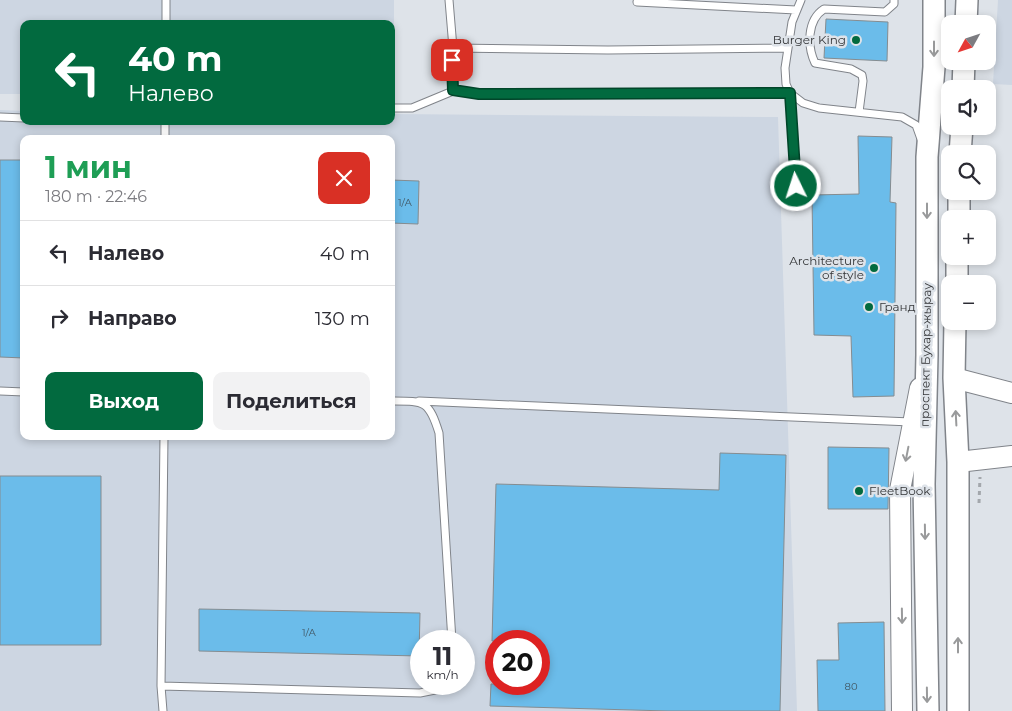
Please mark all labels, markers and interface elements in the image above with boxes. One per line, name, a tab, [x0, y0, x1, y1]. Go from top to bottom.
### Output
north arrow	[941, 15, 996, 70]
map controls	[941, 15, 996, 330]
place label: Burger King	[773, 32, 846, 47]
marker: Burger King	[850, 34, 862, 46]
text: 40 m	[128, 37, 223, 80]
pin	[431, 39, 473, 81]
icon: left	[45, 40, 110, 105]
one-way arrow	[929, 40, 939, 56]
icon: arrive	[438, 46, 466, 74]
text: Налево	[128, 80, 214, 107]
button: sound	[941, 80, 996, 135]
button: search	[941, 145, 996, 200]
text: 1 мин	[45, 149, 132, 186]
button: close	[318, 152, 370, 204]
position arrow	[769, 159, 821, 211]
text: 180 m · 22:46	[45, 187, 147, 206]
house number: 1/А	[398, 196, 413, 209]
one-way arrow	[922, 202, 932, 219]
button: +	[941, 210, 996, 265]
icon: left	[45, 239, 73, 267]
text: Налево	[88, 242, 164, 265]
text: 40 m	[320, 242, 370, 265]
place label: Architecture of style	[789, 253, 864, 282]
marker: Architecture of style	[868, 262, 880, 274]
button: −	[941, 275, 996, 330]
street label: проспект Бухар-жырау	[917, 283, 934, 427]
place label: Гранд	[879, 299, 916, 314]
marker: Гранд	[863, 301, 875, 313]
icon: right	[45, 304, 73, 332]
text: Направо	[88, 307, 177, 330]
text: 130 m	[315, 307, 370, 330]
button: Выход	[45, 372, 203, 430]
button: Поделиться	[213, 372, 370, 430]
one-way arrow	[951, 411, 960, 427]
one-way arrow	[902, 445, 911, 461]
place label: FleetBook	[869, 483, 931, 498]
marker: FleetBook	[853, 485, 865, 497]
one-way arrow	[920, 524, 930, 540]
one-way arrow	[897, 607, 907, 623]
house number: 1/А	[302, 626, 317, 639]
speed limit sign: 20	[485, 630, 550, 695]
one-way arrow	[953, 637, 963, 654]
text: 11	[433, 641, 452, 671]
text: km/h	[426, 667, 459, 682]
house number: 80	[845, 680, 858, 693]
one-way arrow	[922, 686, 932, 703]

